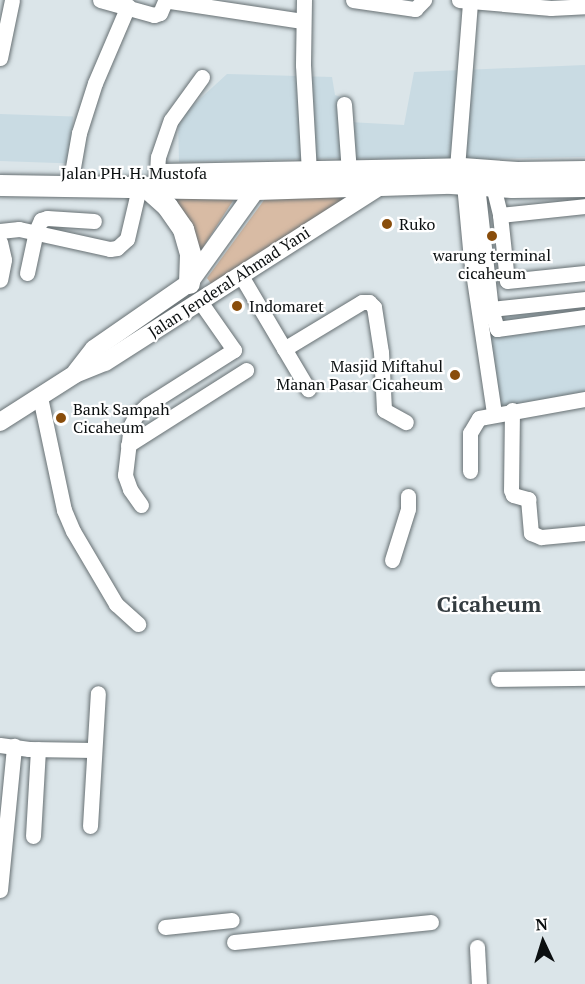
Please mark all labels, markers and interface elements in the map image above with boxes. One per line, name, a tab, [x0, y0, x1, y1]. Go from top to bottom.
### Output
street label: Jalan PH. H. Mustofa	[60, 163, 208, 183]
place label: Ruko	[399, 214, 435, 234]
marker: Ruko	[380, 217, 394, 231]
street label: Jalan Jenderal Ahmad Yani	[144, 222, 314, 342]
marker: warung terminal cicaheum	[485, 229, 499, 243]
place label: warung terminal cicaheum	[433, 245, 551, 283]
place label: Indomaret	[249, 296, 324, 316]
marker: Indomaret	[230, 299, 244, 313]
place label: Masjid Miftahul Manan Pasar Cicaheum	[276, 356, 443, 394]
marker: Masjid Miftahul Manan Pasar Cicaheum	[448, 368, 462, 382]
place label: Bank Sampah Cicaheum	[73, 399, 170, 437]
marker: Bank Sampah Cicaheum	[54, 411, 68, 425]
district label: Cicaheum	[437, 591, 541, 617]
north arrow	[513, 912, 573, 972]
text: N	[535, 913, 549, 935]

